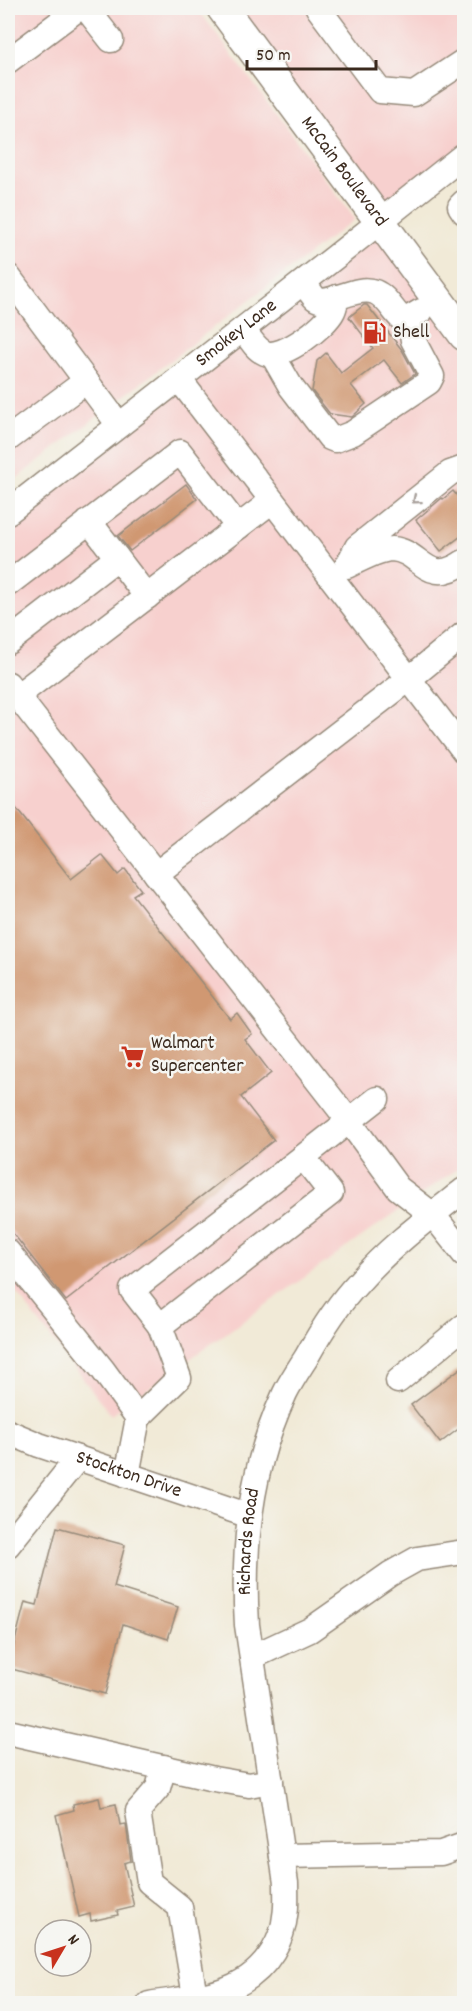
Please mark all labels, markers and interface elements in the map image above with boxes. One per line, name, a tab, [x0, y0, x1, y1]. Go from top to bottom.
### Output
scale bar	[247, 33, 376, 71]
text: 50 m	[256, 44, 291, 69]
street label: McCain Boulevard	[293, 111, 394, 233]
street label: Smokey Lane	[190, 293, 284, 375]
place label: Shell	[393, 319, 430, 347]
fuel station icon: Shell	[362, 320, 388, 346]
one-way arrow	[412, 492, 423, 503]
place label: Walmart Supercenter	[151, 1030, 244, 1081]
supermarket icon: Walmart Supercenter	[120, 1043, 146, 1069]
street label: Stockton Drive	[72, 1444, 185, 1506]
street label: Richards Road	[232, 1486, 268, 1595]
north arrow	[33, 1918, 93, 1978]
text: N	[61, 1930, 84, 1951]

